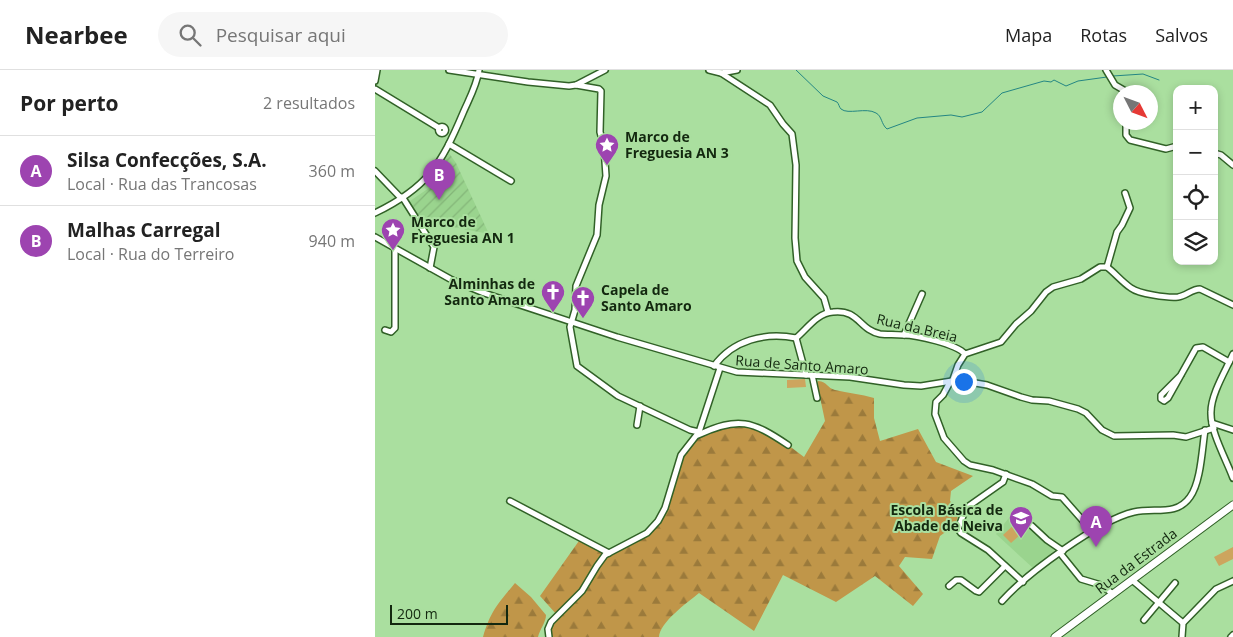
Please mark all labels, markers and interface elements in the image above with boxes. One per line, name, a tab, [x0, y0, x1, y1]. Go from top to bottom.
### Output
search box	[158, 12, 508, 57]
text: Nearbee	[25, 18, 128, 51]
icon: search	[176, 21, 204, 49]
text: Pesquisar aqui	[216, 22, 346, 48]
text: Mapa	[1005, 23, 1052, 47]
text: Rotas	[1080, 23, 1127, 47]
text: Salvos	[1155, 23, 1208, 47]
north arrow	[1113, 85, 1158, 130]
map controls	[1173, 85, 1218, 265]
button: +	[1173, 85, 1218, 130]
text: Por perto	[20, 89, 119, 117]
text: 2 resultados	[263, 92, 355, 114]
place label: Marco de Freguesia AN 3	[625, 127, 729, 162]
button: −	[1173, 130, 1218, 175]
place icon: Marco de Freguesia AN 3	[594, 132, 620, 166]
text: Silsa Confecções, S.A.	[67, 147, 267, 173]
pin: B	[423, 159, 455, 200]
text: A	[30, 160, 42, 182]
text: 360 m	[309, 160, 355, 182]
text: Local · Rua das Trancosas	[67, 173, 257, 195]
button: locate	[1173, 175, 1218, 220]
place label: Marco de Freguesia AN 1	[411, 212, 515, 247]
text: Malhas Carregal	[67, 217, 221, 243]
place icon: Marco de Freguesia AN 1	[380, 217, 406, 251]
button: layers	[1173, 220, 1218, 265]
text: B	[31, 230, 41, 252]
text: 940 m	[309, 230, 355, 252]
text: Local · Rua do Terreiro	[67, 243, 234, 265]
place label: Alminhas de Santo Amaro	[444, 274, 535, 309]
church icon: Alminhas de Santo Amaro	[540, 279, 566, 313]
place label: Capela de Santo Amaro	[601, 280, 692, 315]
church icon: Capela de Santo Amaro	[570, 285, 596, 319]
street label: Rua da Breia	[875, 309, 959, 346]
street label: Rua de Santo Amaro	[735, 350, 869, 379]
your location	[951, 369, 977, 395]
place label: Escola Básica de Abade de Neiva	[890, 500, 1003, 535]
school or university icon: Escola Básica de Abade de Neiva	[1008, 505, 1034, 539]
pin: A	[1080, 506, 1112, 547]
street label: Rua da Estrada	[1091, 524, 1181, 598]
scale bar	[390, 602, 507, 625]
text: 200 m	[397, 604, 438, 623]

